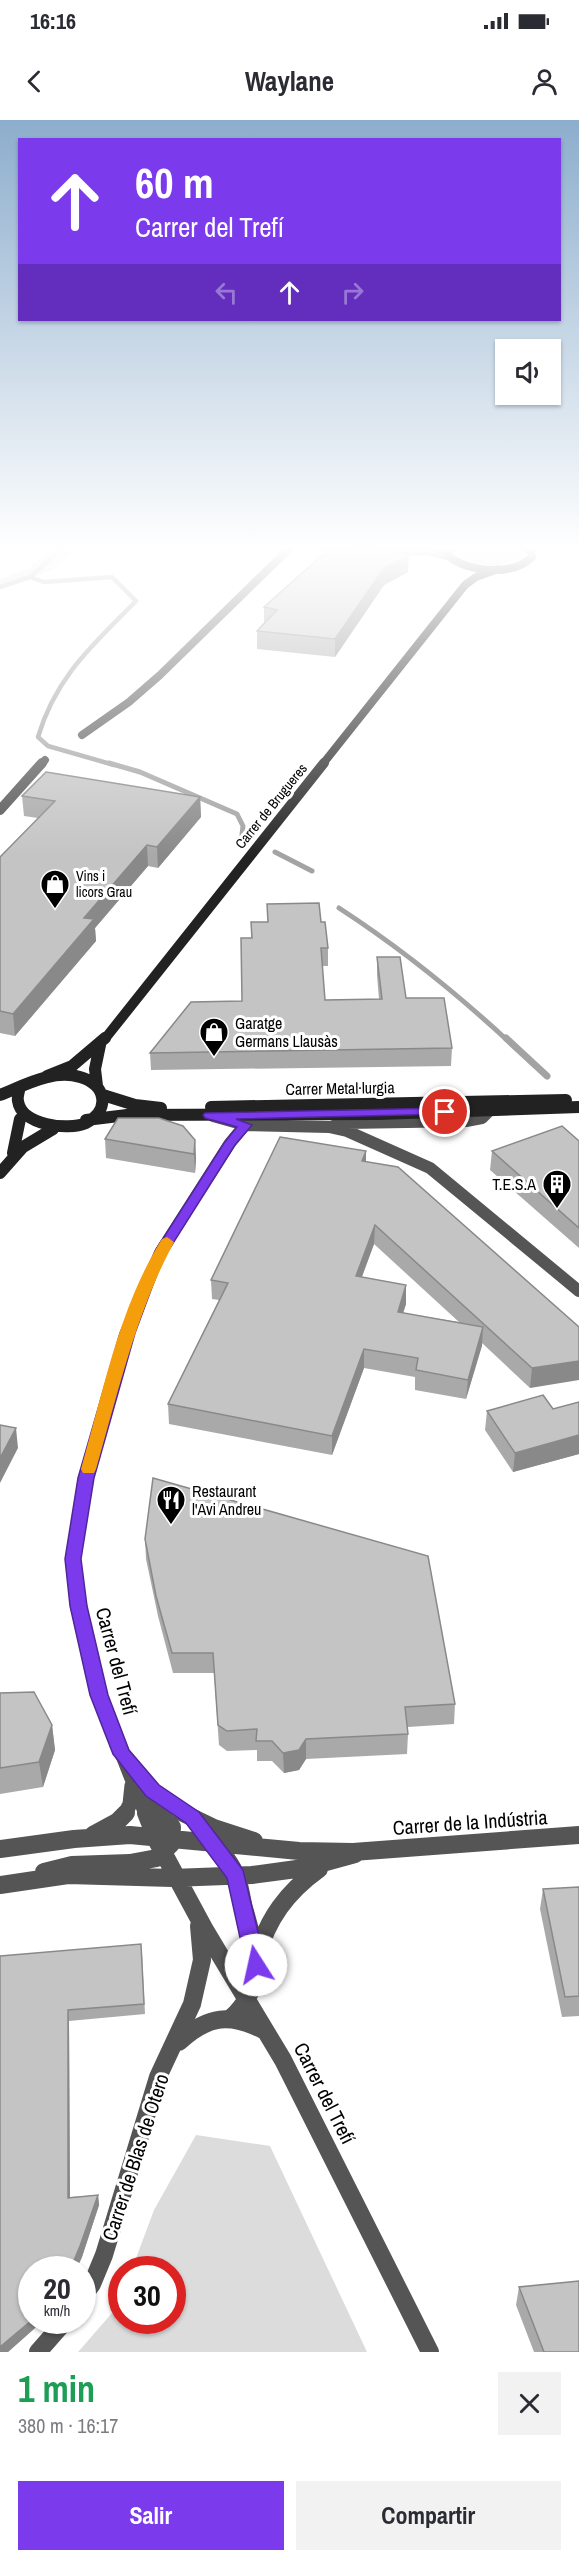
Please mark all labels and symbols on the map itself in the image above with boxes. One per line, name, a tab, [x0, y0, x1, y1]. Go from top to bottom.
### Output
street label: Carrer de Brugueres	[231, 759, 311, 852]
place label: Vins i licors Grau	[76, 867, 132, 901]
shop icon: Vins i licors Grau	[39, 868, 71, 910]
place label: Garatge Germans Llausàs	[235, 1012, 338, 1052]
shop icon: Garatge Germans Llausàs	[198, 1016, 230, 1058]
street label: Carrer Metal·lurgia	[285, 1076, 396, 1100]
pin	[419, 1086, 470, 1137]
building icon: T.E.S.A	[541, 1168, 573, 1210]
place label: T.E.S.A	[492, 1173, 536, 1195]
place label: Restaurant l'Avi Andreu	[192, 1480, 261, 1520]
restaurant icon: Restaurant l'Avi Andreu	[155, 1484, 187, 1526]
street label: Carrer del Trefí	[90, 1604, 144, 1718]
street label: Carrer de la Indústria	[392, 1803, 548, 1841]
position arrow	[224, 1933, 288, 1997]
street label: Carrer del Trefí	[288, 2038, 362, 2149]
street label: Carrer de Blas de Otero	[95, 2070, 175, 2244]
speed limit sign: 30	[108, 2256, 186, 2334]

